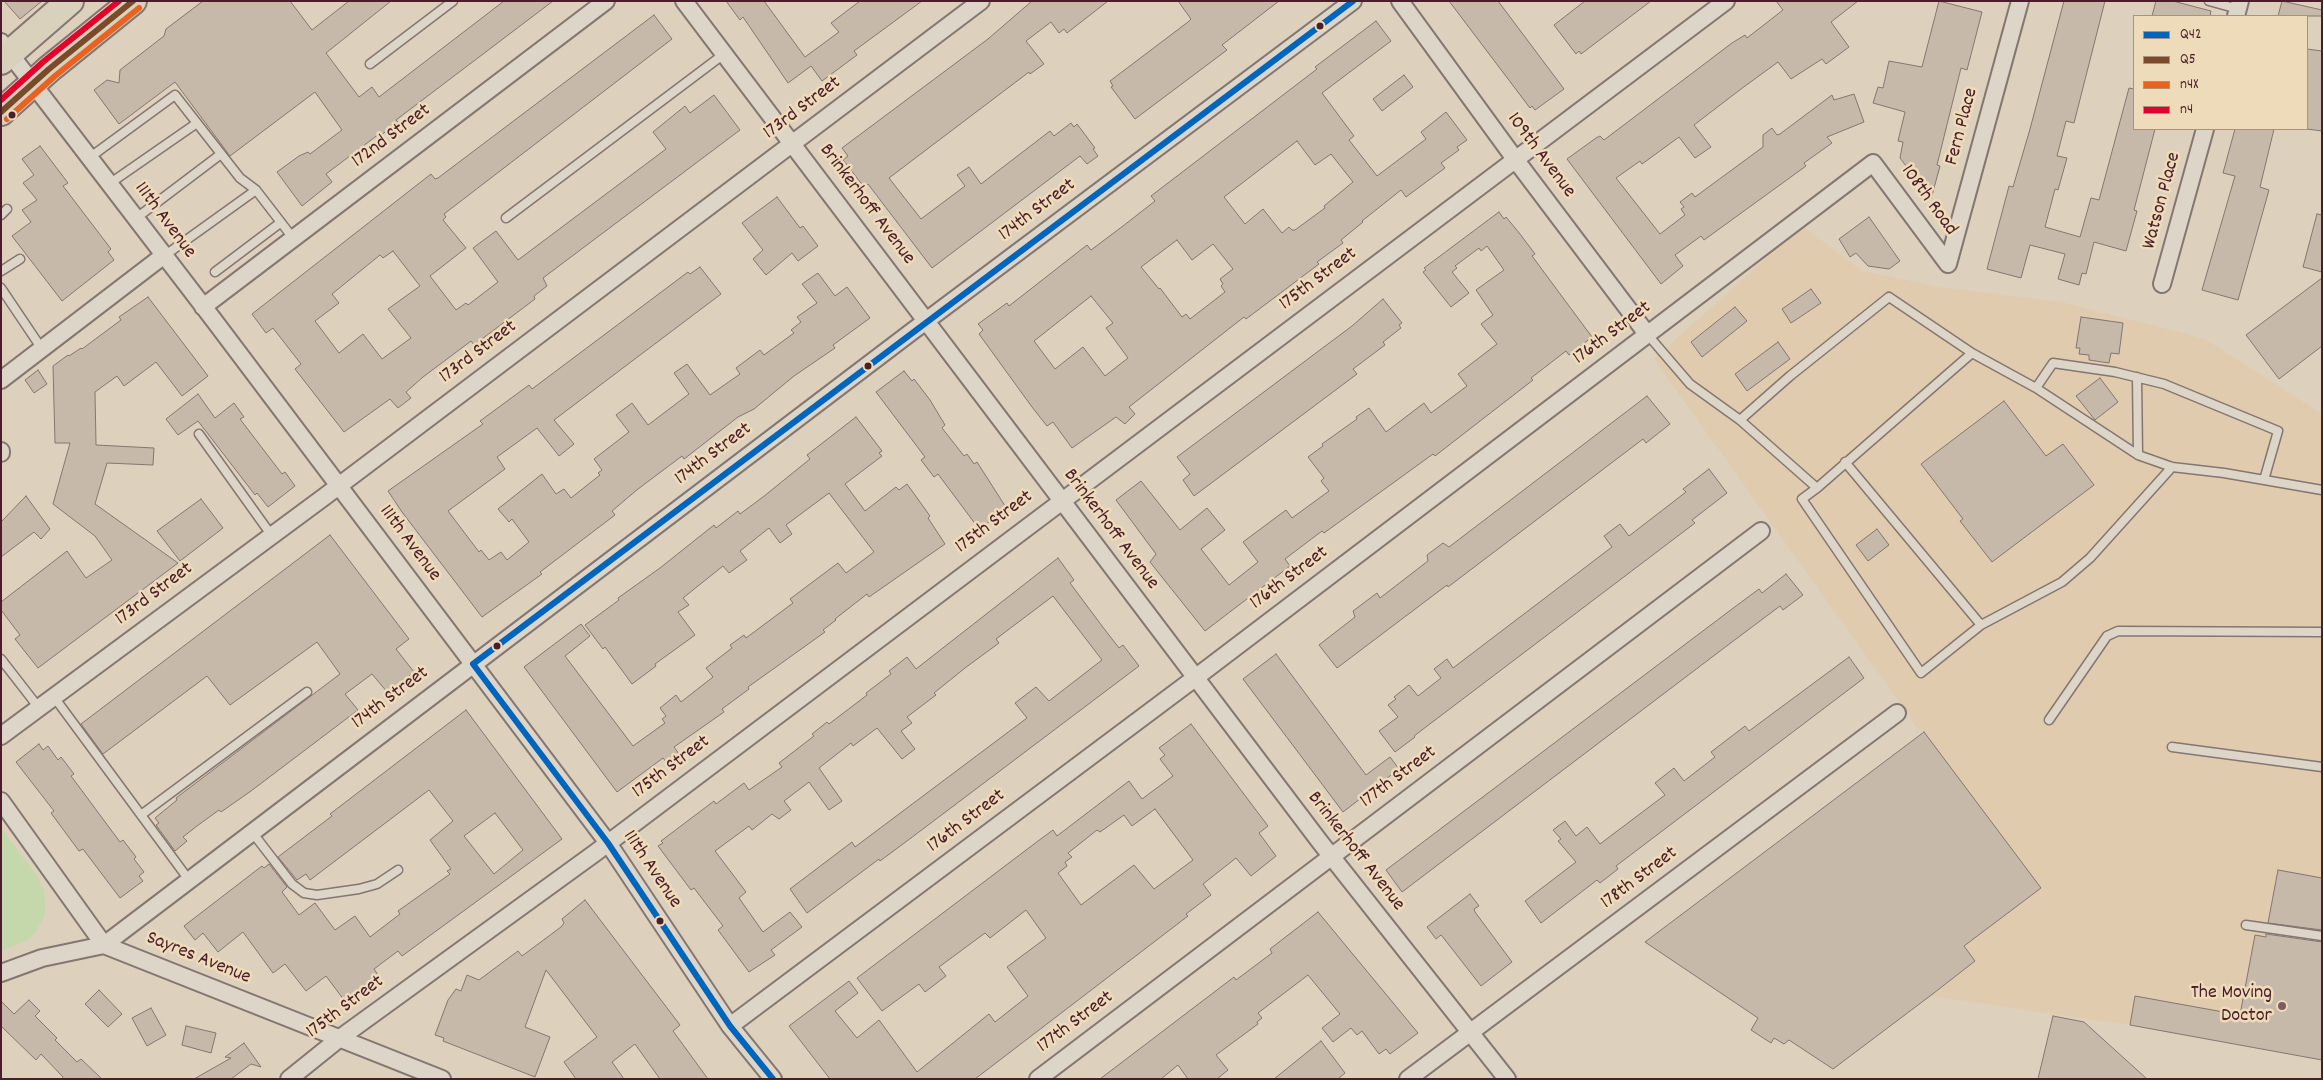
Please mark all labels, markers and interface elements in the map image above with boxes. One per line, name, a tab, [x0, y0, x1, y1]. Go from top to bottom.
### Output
legend	[2133, 15, 2308, 130]
unlabelled marker	[1315, 21, 1325, 31]
text: Q42	[2180, 24, 2202, 46]
text: Q5	[2180, 49, 2196, 71]
street label: 173rd Street	[759, 72, 847, 146]
text: n4X	[2180, 74, 2198, 96]
street label: Fern Place	[1941, 86, 1985, 168]
text: n4	[2180, 99, 2193, 121]
street label: 172nd Street	[348, 100, 436, 174]
street label: 109th Avenue	[1500, 109, 1580, 203]
unlabelled marker	[7, 110, 17, 120]
street label: Brinkerhoff Avenue	[813, 140, 919, 270]
street label: Watson Place	[2139, 150, 2187, 252]
street label: 108th Road	[1894, 161, 1962, 241]
street label: 174th Street	[995, 174, 1081, 248]
street label: 111th Avenue	[128, 178, 200, 264]
street label: 175th Street	[1275, 243, 1363, 317]
street label: 176th Street	[1569, 297, 1657, 371]
street label: 173rd Street	[435, 316, 523, 390]
unlabelled marker	[863, 361, 873, 371]
street label: 174th Street	[671, 418, 757, 492]
street label: Brinkerhoff Avenue	[1057, 465, 1163, 595]
street label: 175th Street	[951, 486, 1039, 560]
street label: 111th Avenue	[373, 501, 445, 587]
street label: 176th Street	[1246, 542, 1334, 616]
street label: 173rd Street	[111, 558, 199, 632]
unlabelled marker	[492, 641, 502, 651]
street label: 174th Street	[348, 662, 434, 736]
street label: 175th Street	[628, 731, 716, 805]
street label: 177th Street	[1356, 742, 1442, 814]
street label: 176th Street	[923, 785, 1011, 859]
street label: Brinkerhoff Avenue	[1301, 787, 1409, 917]
street label: 111th Avenue	[616, 826, 686, 914]
street label: 178th Street	[1597, 842, 1683, 916]
unlabelled marker	[655, 916, 665, 926]
street label: Sayres Avenue	[142, 927, 254, 991]
street label: 175th Street	[302, 971, 390, 1045]
place label: The Moving Doctor	[2191, 982, 2272, 1029]
street label: 177th Street	[1033, 987, 1119, 1059]
marker: The Moving Doctor	[2276, 1000, 2288, 1012]

